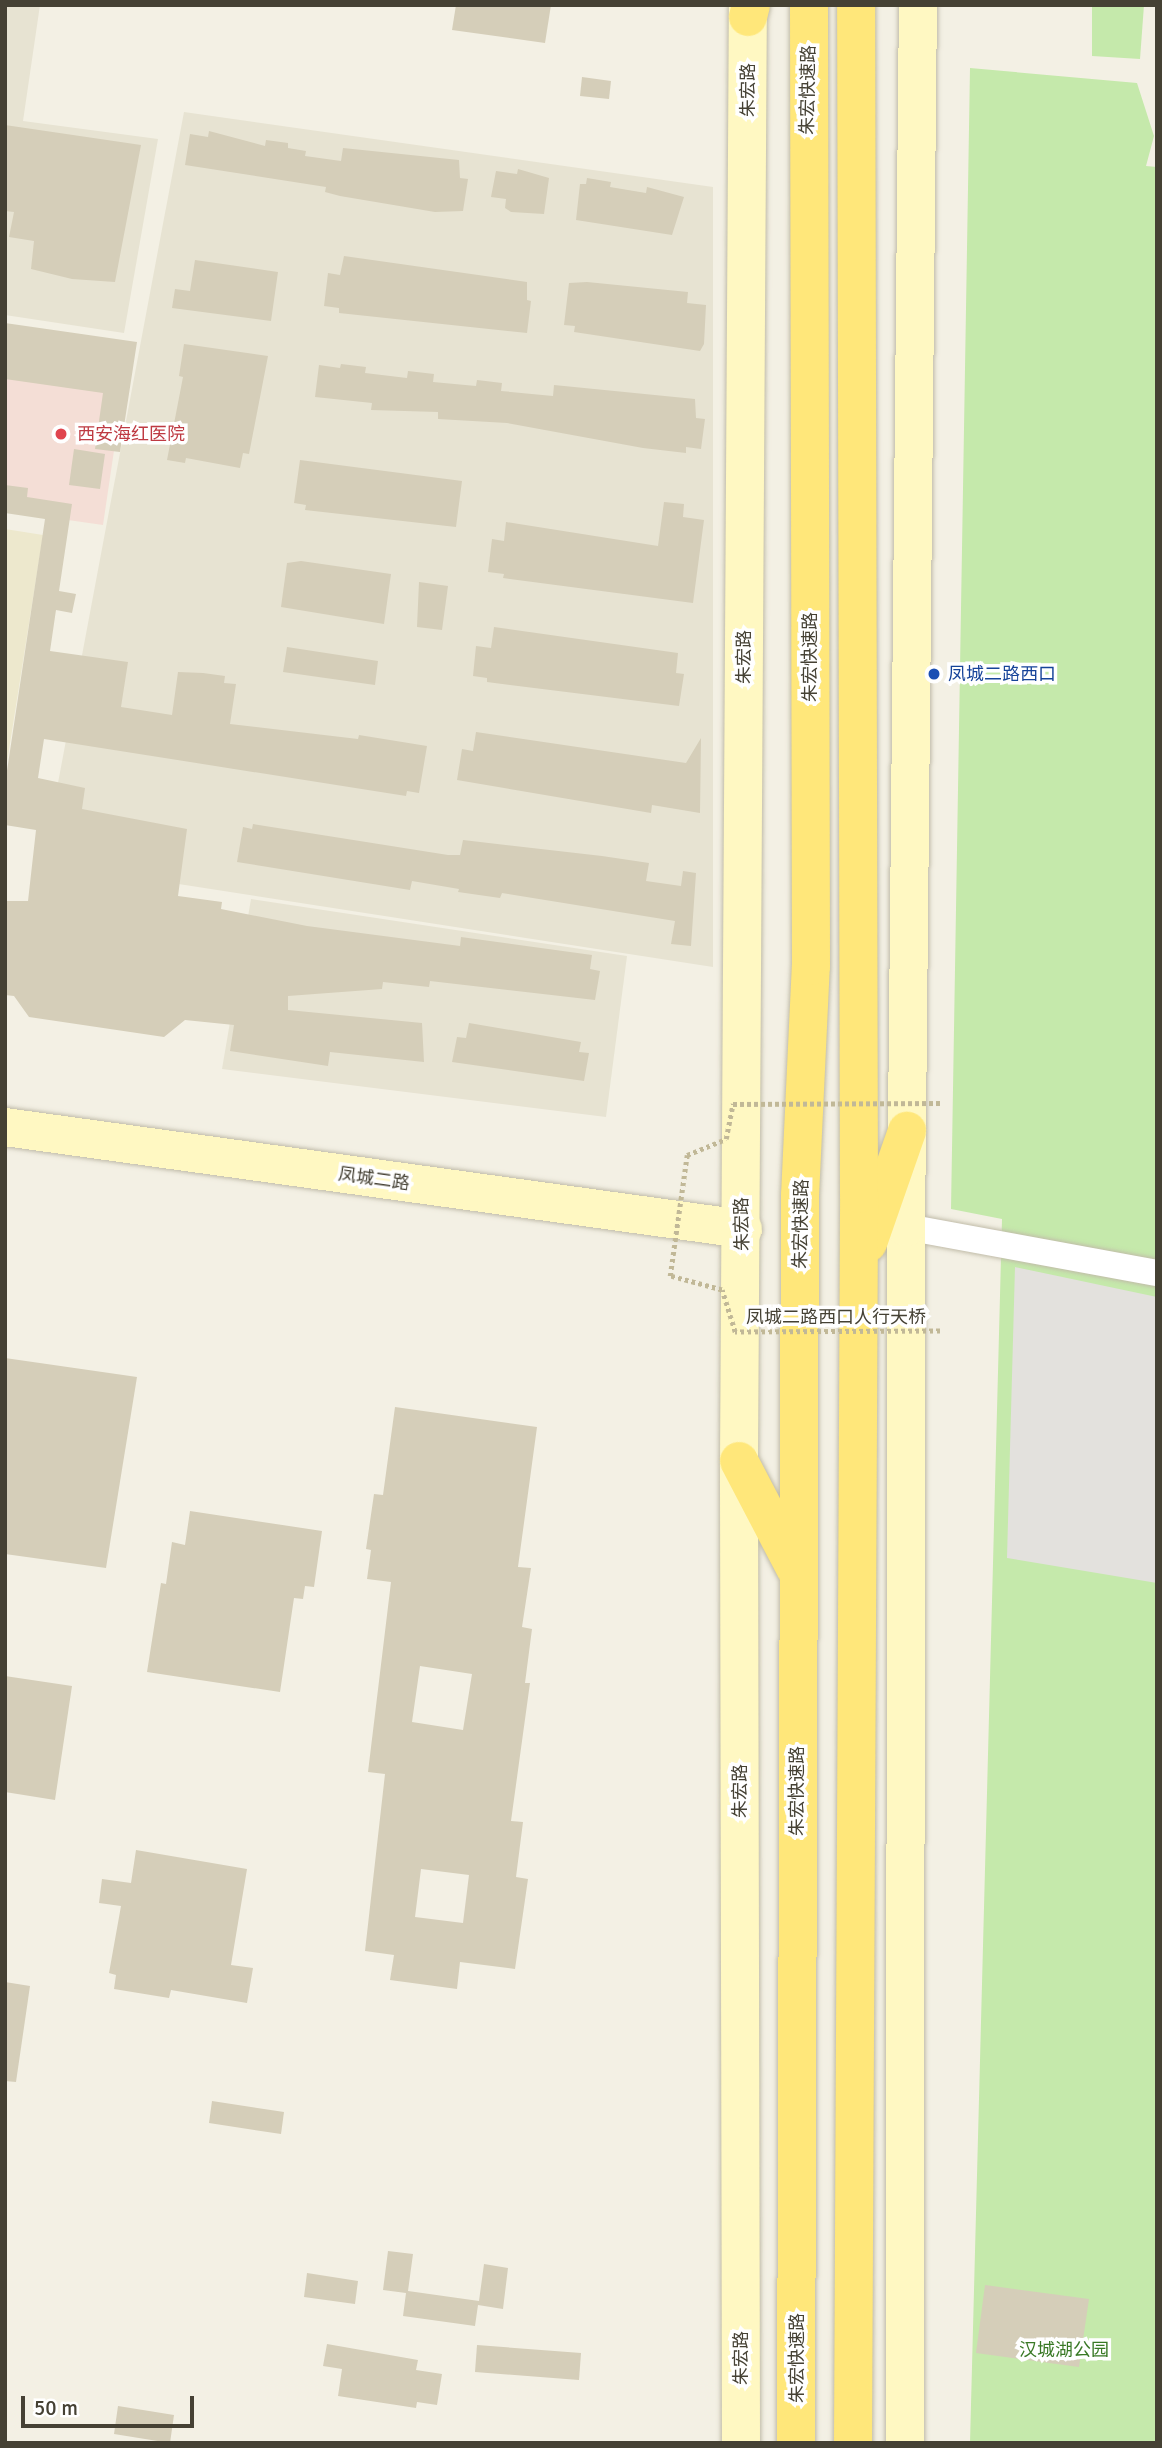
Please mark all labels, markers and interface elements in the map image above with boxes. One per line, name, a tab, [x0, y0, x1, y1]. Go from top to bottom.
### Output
street label: 朱宏快速路	[796, 45, 820, 135]
street label: 朱宏路	[737, 63, 759, 117]
place label: 西安海红医院	[77, 423, 185, 445]
marker: 西安海红医院	[51, 424, 71, 444]
street label: 朱宏快速路	[799, 612, 821, 702]
street label: 朱宏路	[733, 630, 755, 684]
place label: 凤城二路西口	[948, 663, 1056, 685]
marker: 凤城二路西口	[926, 666, 942, 682]
street label: 凤城二路	[337, 1163, 411, 1195]
street label: 朱宏快速路	[789, 1179, 813, 1269]
street label: 朱宏路	[731, 1197, 753, 1251]
street label: 凤城二路西口人行天桥	[746, 1306, 926, 1328]
street label: 朱宏快速路	[786, 1746, 808, 1836]
street label: 朱宏路	[729, 1764, 751, 1818]
street label: 朱宏快速路	[786, 2313, 808, 2403]
street label: 朱宏路	[730, 2331, 752, 2385]
park label: 汉城湖公园	[1019, 2339, 1109, 2361]
scale bar	[24, 2382, 198, 2426]
text: 50 m	[34, 2395, 78, 2421]

